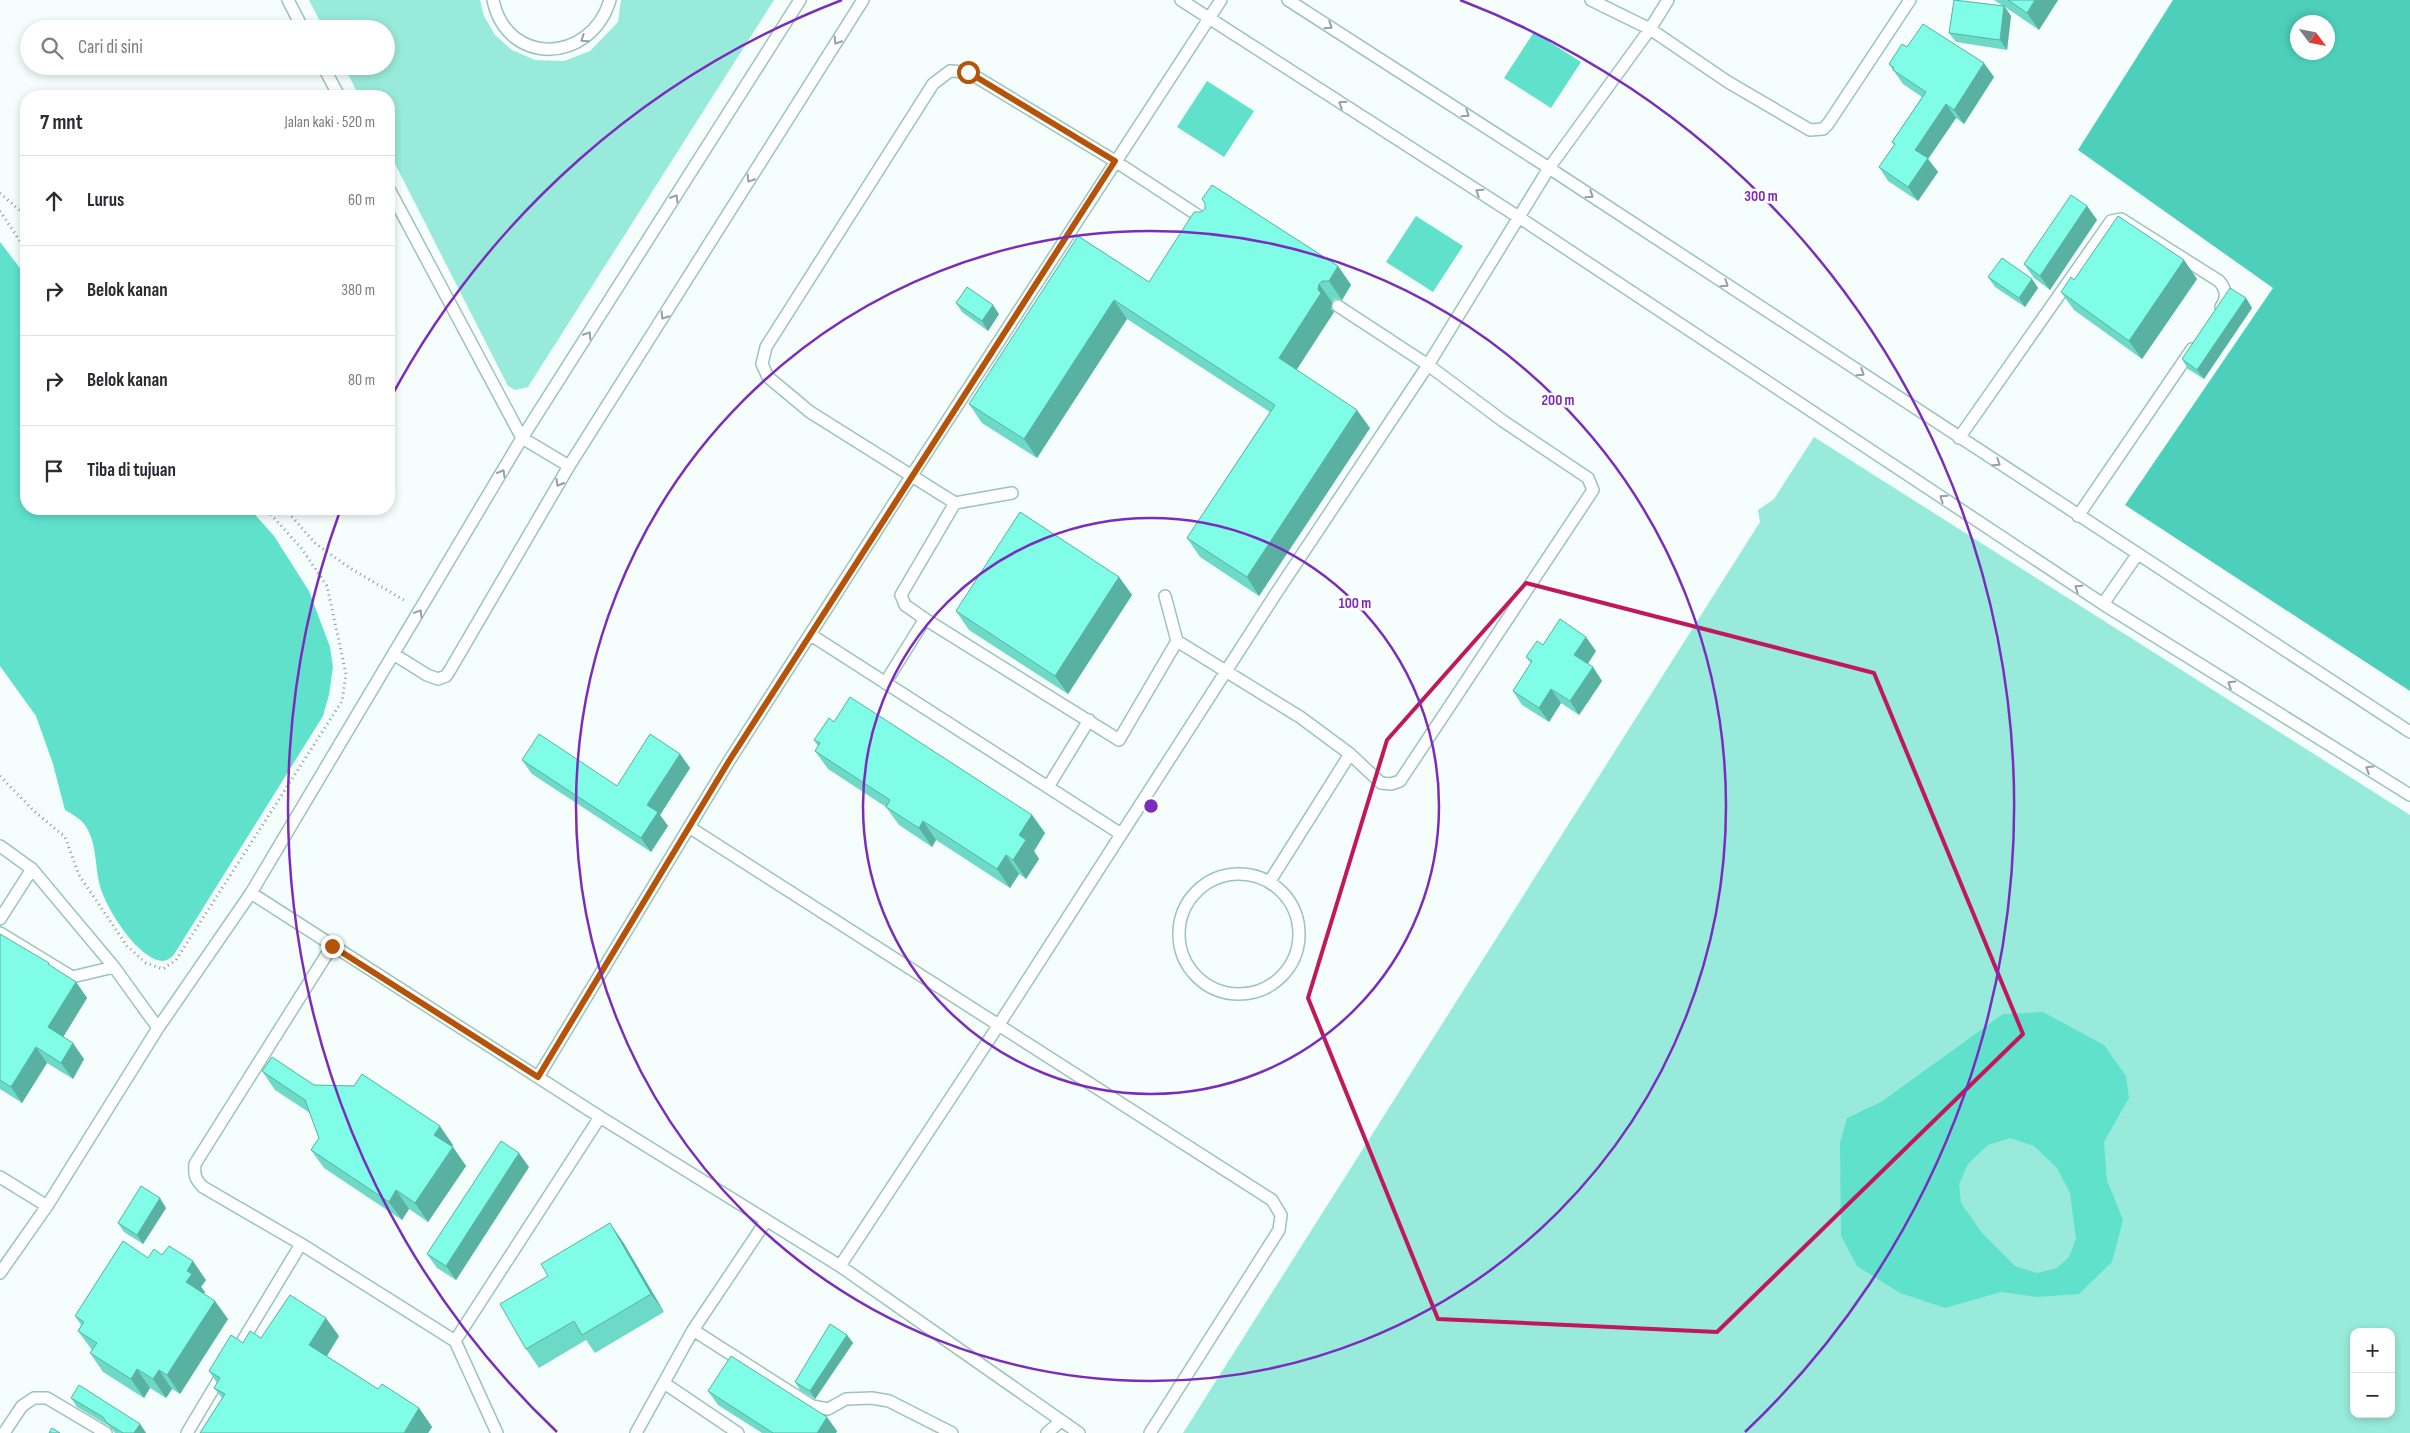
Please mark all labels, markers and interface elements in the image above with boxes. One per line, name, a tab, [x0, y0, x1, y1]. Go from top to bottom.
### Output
north arrow	[2290, 15, 2335, 60]
search box	[20, 20, 395, 75]
one-way arrow	[1324, 20, 1333, 30]
one-way arrow	[580, 33, 589, 42]
icon: search	[38, 34, 66, 62]
text: Cari di sini	[78, 36, 143, 59]
one-way arrow	[834, 36, 843, 45]
route start	[957, 61, 980, 84]
one-way arrow	[1339, 100, 1348, 110]
one-way arrow	[1460, 108, 1469, 118]
text: 7 mnt	[40, 110, 83, 135]
text: Jalan kaki · 520 m	[284, 113, 375, 132]
one-way arrow	[747, 173, 757, 182]
icon: ahead	[40, 187, 68, 215]
text: 300 m	[1744, 187, 1778, 206]
one-way arrow	[1475, 188, 1484, 198]
text: Lurus	[87, 189, 124, 212]
one-way arrow	[1584, 189, 1593, 198]
text: 60 m	[348, 191, 375, 210]
one-way arrow	[668, 194, 678, 203]
icon: right	[40, 277, 68, 305]
one-way arrow	[1720, 278, 1729, 287]
text: Belok kanan	[87, 279, 168, 302]
text: 380 m	[341, 281, 375, 300]
one-way arrow	[660, 311, 670, 320]
one-way arrow	[581, 331, 591, 340]
icon: right	[40, 367, 68, 395]
one-way arrow	[1856, 367, 1865, 377]
text: Belok kanan	[87, 369, 168, 392]
text: 80 m	[348, 371, 375, 390]
text: 200 m	[1541, 391, 1575, 410]
icon: arrive	[40, 457, 68, 485]
one-way arrow	[1991, 457, 2001, 466]
text: Tiba di tujuan	[87, 459, 176, 482]
one-way arrow	[495, 469, 505, 478]
one-way arrow	[555, 478, 565, 487]
one-way arrow	[1939, 495, 1948, 504]
one-way arrow	[2074, 585, 2084, 594]
text: 100 m	[1339, 594, 1371, 613]
one-way arrow	[413, 609, 423, 618]
one-way arrow	[2227, 680, 2236, 690]
one-way arrow	[2365, 766, 2374, 776]
centre of rings	[1142, 797, 1160, 815]
route end	[321, 935, 344, 958]
map controls	[2350, 1328, 2395, 1418]
button: +	[2350, 1328, 2395, 1373]
button: −	[2350, 1373, 2395, 1418]

